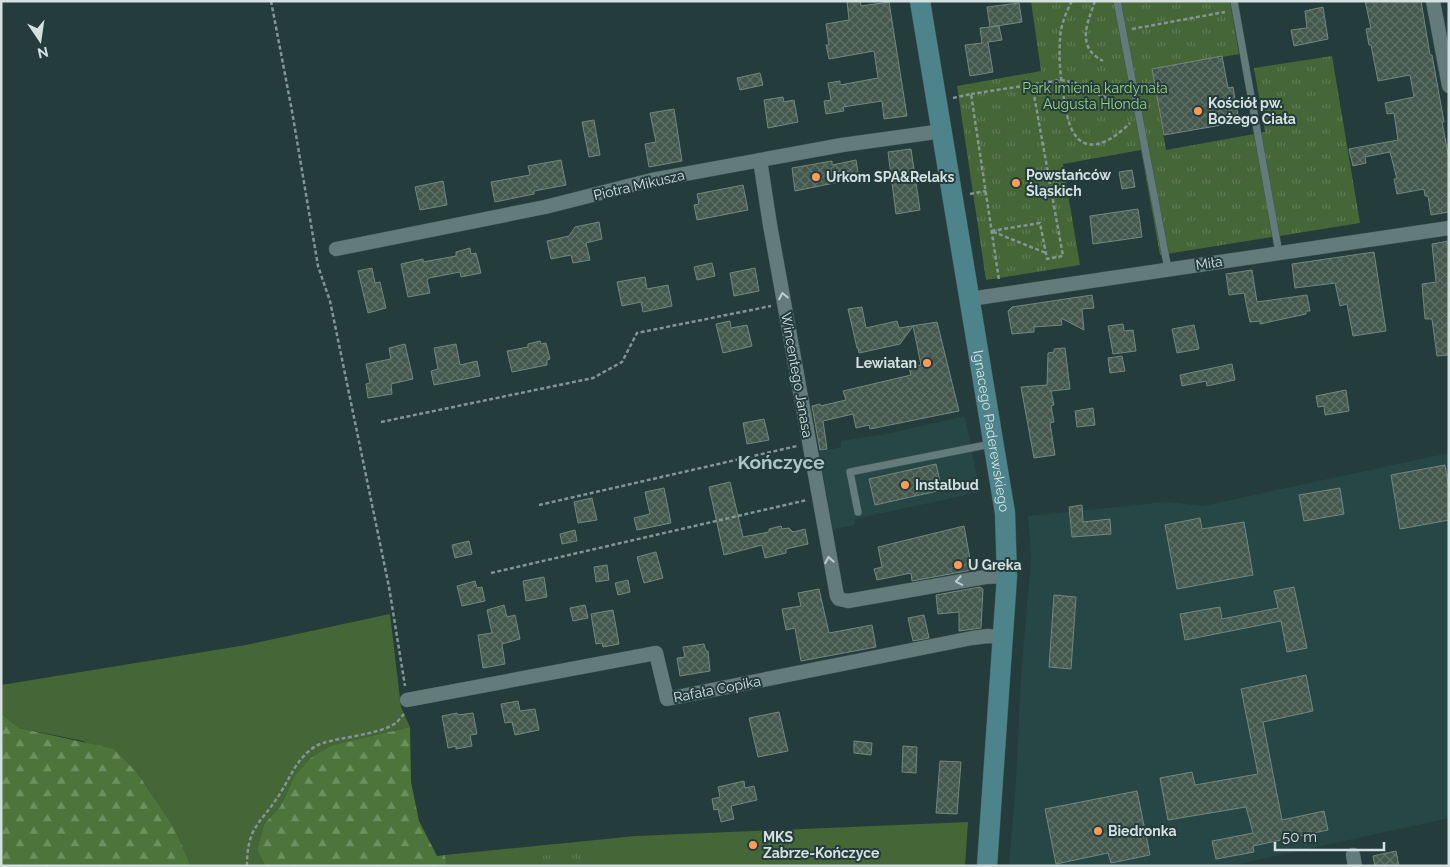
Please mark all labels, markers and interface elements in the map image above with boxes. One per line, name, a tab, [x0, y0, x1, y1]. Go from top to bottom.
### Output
north arrow	[15, 15, 65, 65]
text: N	[36, 44, 50, 62]
park label: Park imienia kardynała Augusta Hlonda	[1022, 80, 1168, 112]
place label: Kościół pw. Bożego Ciała	[1208, 95, 1296, 127]
marker: Kościół pw. Bożego Ciała	[1192, 105, 1204, 117]
street label: Piotra Mikusza	[592, 167, 686, 203]
place label: Powstańców Śląskich	[1026, 167, 1111, 199]
place label: Urkom SPA&Relaks	[826, 169, 955, 185]
marker: Urkom SPA&Relaks	[810, 171, 822, 183]
marker: Powstańców Śląskich	[1010, 177, 1022, 189]
street label: Miła	[1194, 253, 1224, 273]
one-way arrow	[779, 292, 789, 301]
street label: Wincentego Janasa	[778, 311, 816, 439]
street label: Ignacego Paderewskiego	[970, 349, 1013, 513]
place label: Lewiatan	[856, 355, 917, 371]
marker: Lewiatan	[921, 357, 933, 369]
district label: Kończyce	[737, 451, 825, 473]
place label: Instalbud	[915, 477, 979, 493]
marker: Instalbud	[899, 479, 911, 491]
one-way arrow	[825, 556, 835, 564]
place label: U Greka	[968, 557, 1022, 573]
marker: U Greka	[952, 559, 964, 571]
one-way arrow	[954, 576, 963, 586]
street label: Rafała Copika	[672, 673, 762, 705]
scale bar	[1275, 820, 1384, 852]
place label: Biedronka	[1108, 823, 1177, 839]
marker: Biedronka	[1092, 825, 1104, 837]
text: 50 m	[1282, 828, 1317, 846]
place label: MKS Zabrze-Kończyce	[763, 829, 880, 861]
marker: MKS Zabrze-Kończyce	[747, 839, 759, 851]

